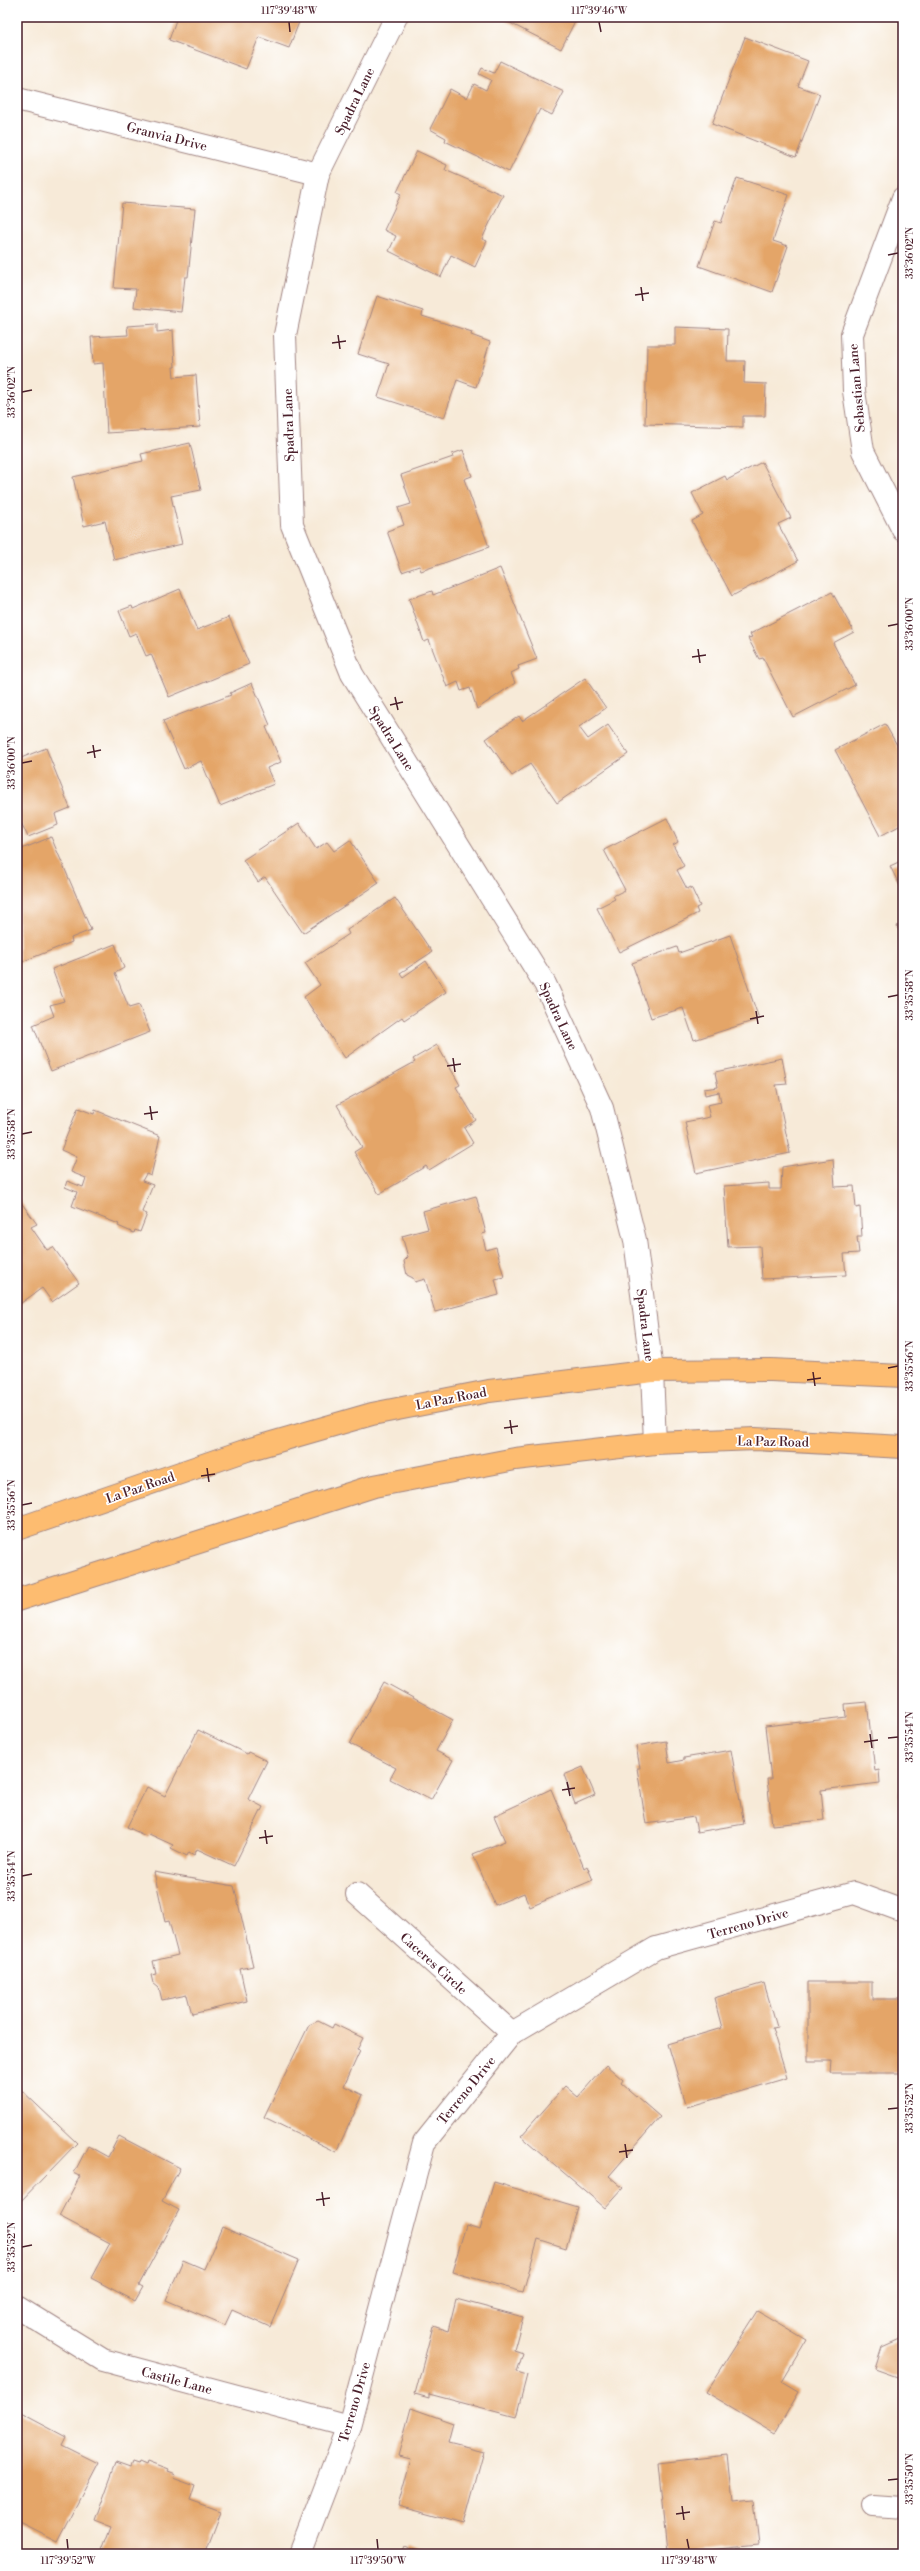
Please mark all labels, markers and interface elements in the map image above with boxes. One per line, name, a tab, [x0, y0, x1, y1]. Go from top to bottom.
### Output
text: 117°39'48"W	[261, 5, 318, 17]
text: 117°39'46"W	[571, 5, 628, 17]
street label: Spadra Lane	[332, 65, 378, 138]
street label: Granvia Drive	[125, 119, 209, 155]
text: 33°36'02"N	[904, 226, 916, 279]
street label: Sebastian Lane	[845, 342, 869, 433]
text: 33°36'02"N	[6, 365, 18, 418]
street label: Spadra Lane	[280, 388, 298, 462]
text: 33°36'00"N	[904, 597, 916, 651]
street label: Spadra Lane	[365, 703, 418, 774]
text: 33°36'00"N	[6, 736, 18, 790]
text: 33°35'58"N	[904, 969, 916, 1020]
street label: Spadra Lane	[535, 980, 581, 1053]
text: 33°35'58"N	[6, 1108, 18, 1159]
street label: Spadra Lane	[633, 1288, 657, 1363]
text: 33°35'56"N	[904, 1340, 916, 1391]
street label: La Paz Road	[414, 1384, 489, 1414]
street label: La Paz Road	[737, 1433, 810, 1451]
street label: La Paz Road	[104, 1469, 177, 1507]
text: 33°35'56"N	[6, 1479, 18, 1530]
text: 33°35'54"N	[904, 1711, 916, 1763]
text: 33°35'54"N	[6, 1850, 18, 1902]
street label: Terreno Drive	[706, 1905, 791, 1943]
street label: Caceres Circle	[397, 1929, 470, 1998]
street label: Terreno Drive	[434, 2053, 499, 2128]
text: 33°35'52"N	[904, 2082, 916, 2133]
text: 33°35'52"N	[6, 2221, 18, 2272]
street label: Terreno Drive	[336, 2360, 374, 2445]
street label: Castile Lane	[140, 2364, 214, 2398]
text: 33°35'50"N	[904, 2453, 916, 2505]
text: 117°39'52"W	[40, 2555, 96, 2567]
text: 117°39'50"W	[350, 2555, 407, 2567]
text: 117°39'48"W	[661, 2555, 718, 2567]

